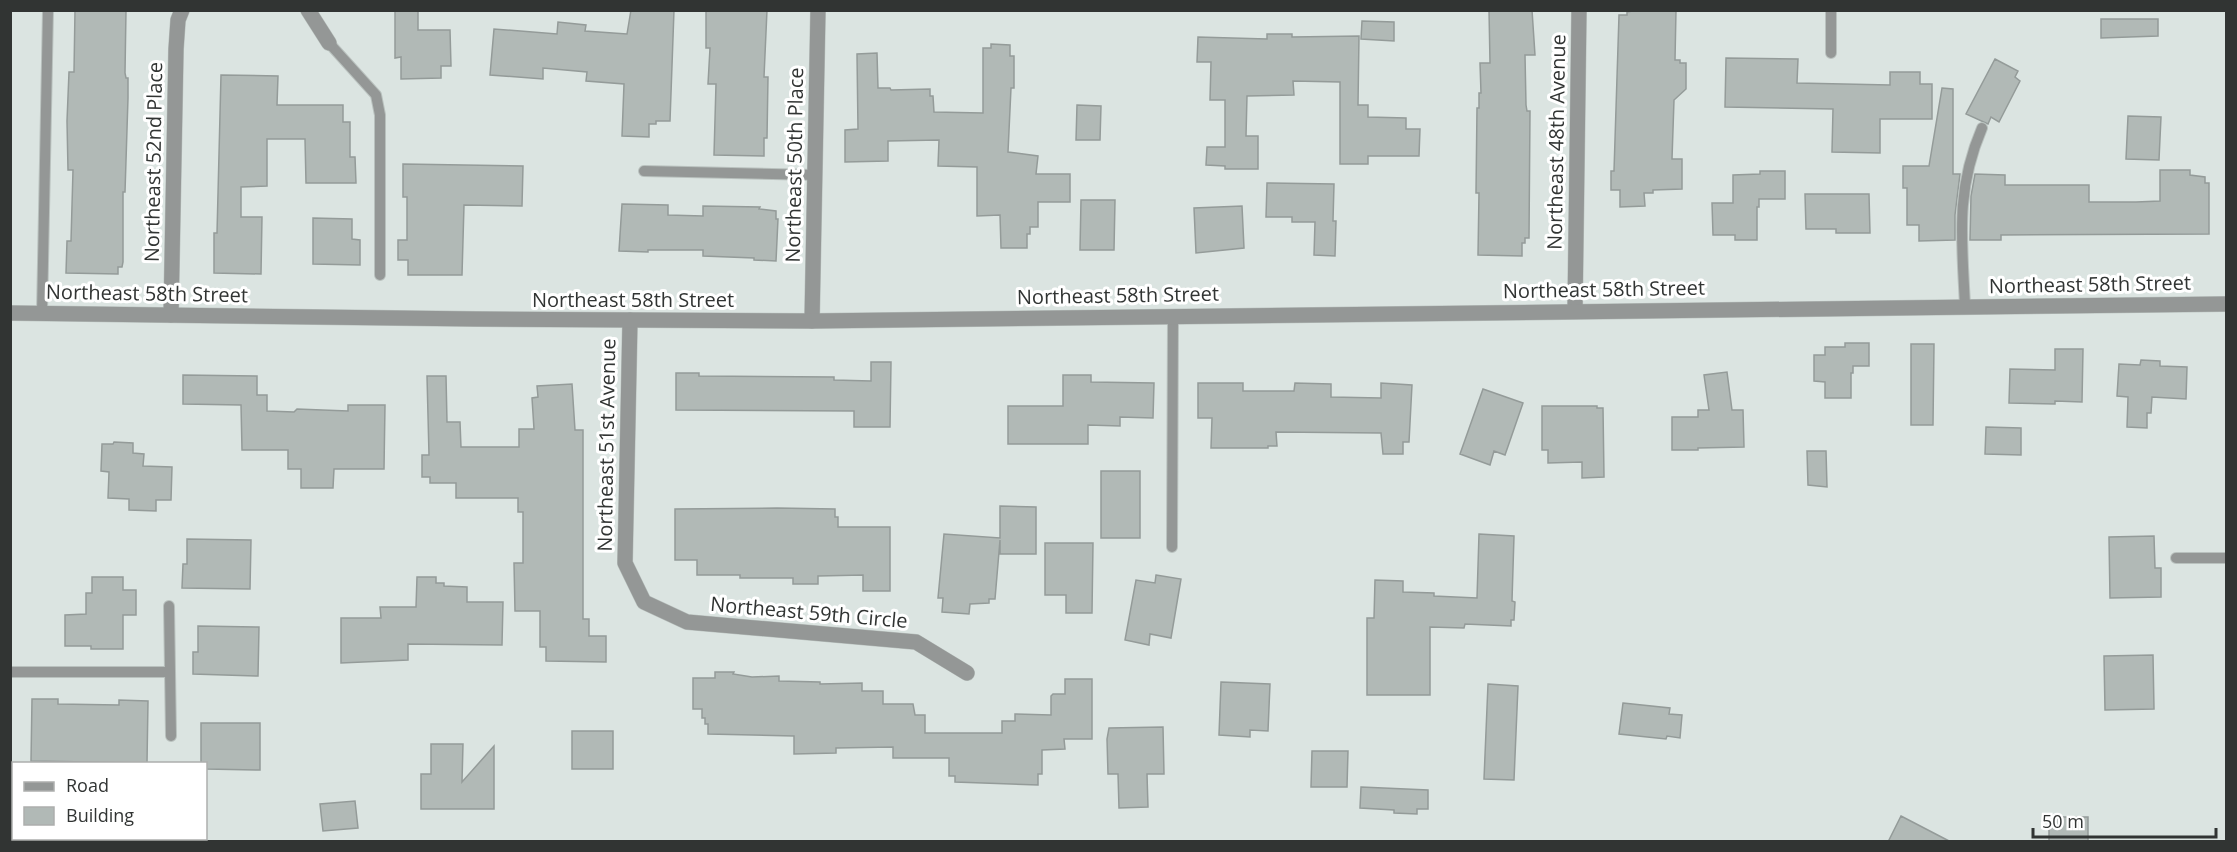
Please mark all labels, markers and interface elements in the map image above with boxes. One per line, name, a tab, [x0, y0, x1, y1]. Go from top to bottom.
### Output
street label: Northeast 48th Avenue	[1541, 34, 1571, 250]
street label: Northeast 52nd Place	[138, 62, 168, 262]
street label: Northeast 50th Place	[779, 67, 809, 263]
street label: Northeast 58th Street	[1989, 269, 2191, 299]
street label: Northeast 58th Street	[1503, 274, 1705, 304]
street label: Northeast 58th Street	[46, 278, 248, 308]
street label: Northeast 58th Street	[1017, 280, 1219, 310]
street label: Northeast 58th Street	[532, 286, 734, 313]
street label: Northeast 51st Avenue	[591, 338, 621, 552]
street label: Northeast 59th Circle	[709, 590, 909, 634]
legend	[12, 762, 207, 840]
text: Road	[66, 773, 109, 797]
scale bar	[2033, 801, 2216, 839]
text: Building	[66, 803, 134, 827]
text: 50 m	[2042, 809, 2084, 833]

